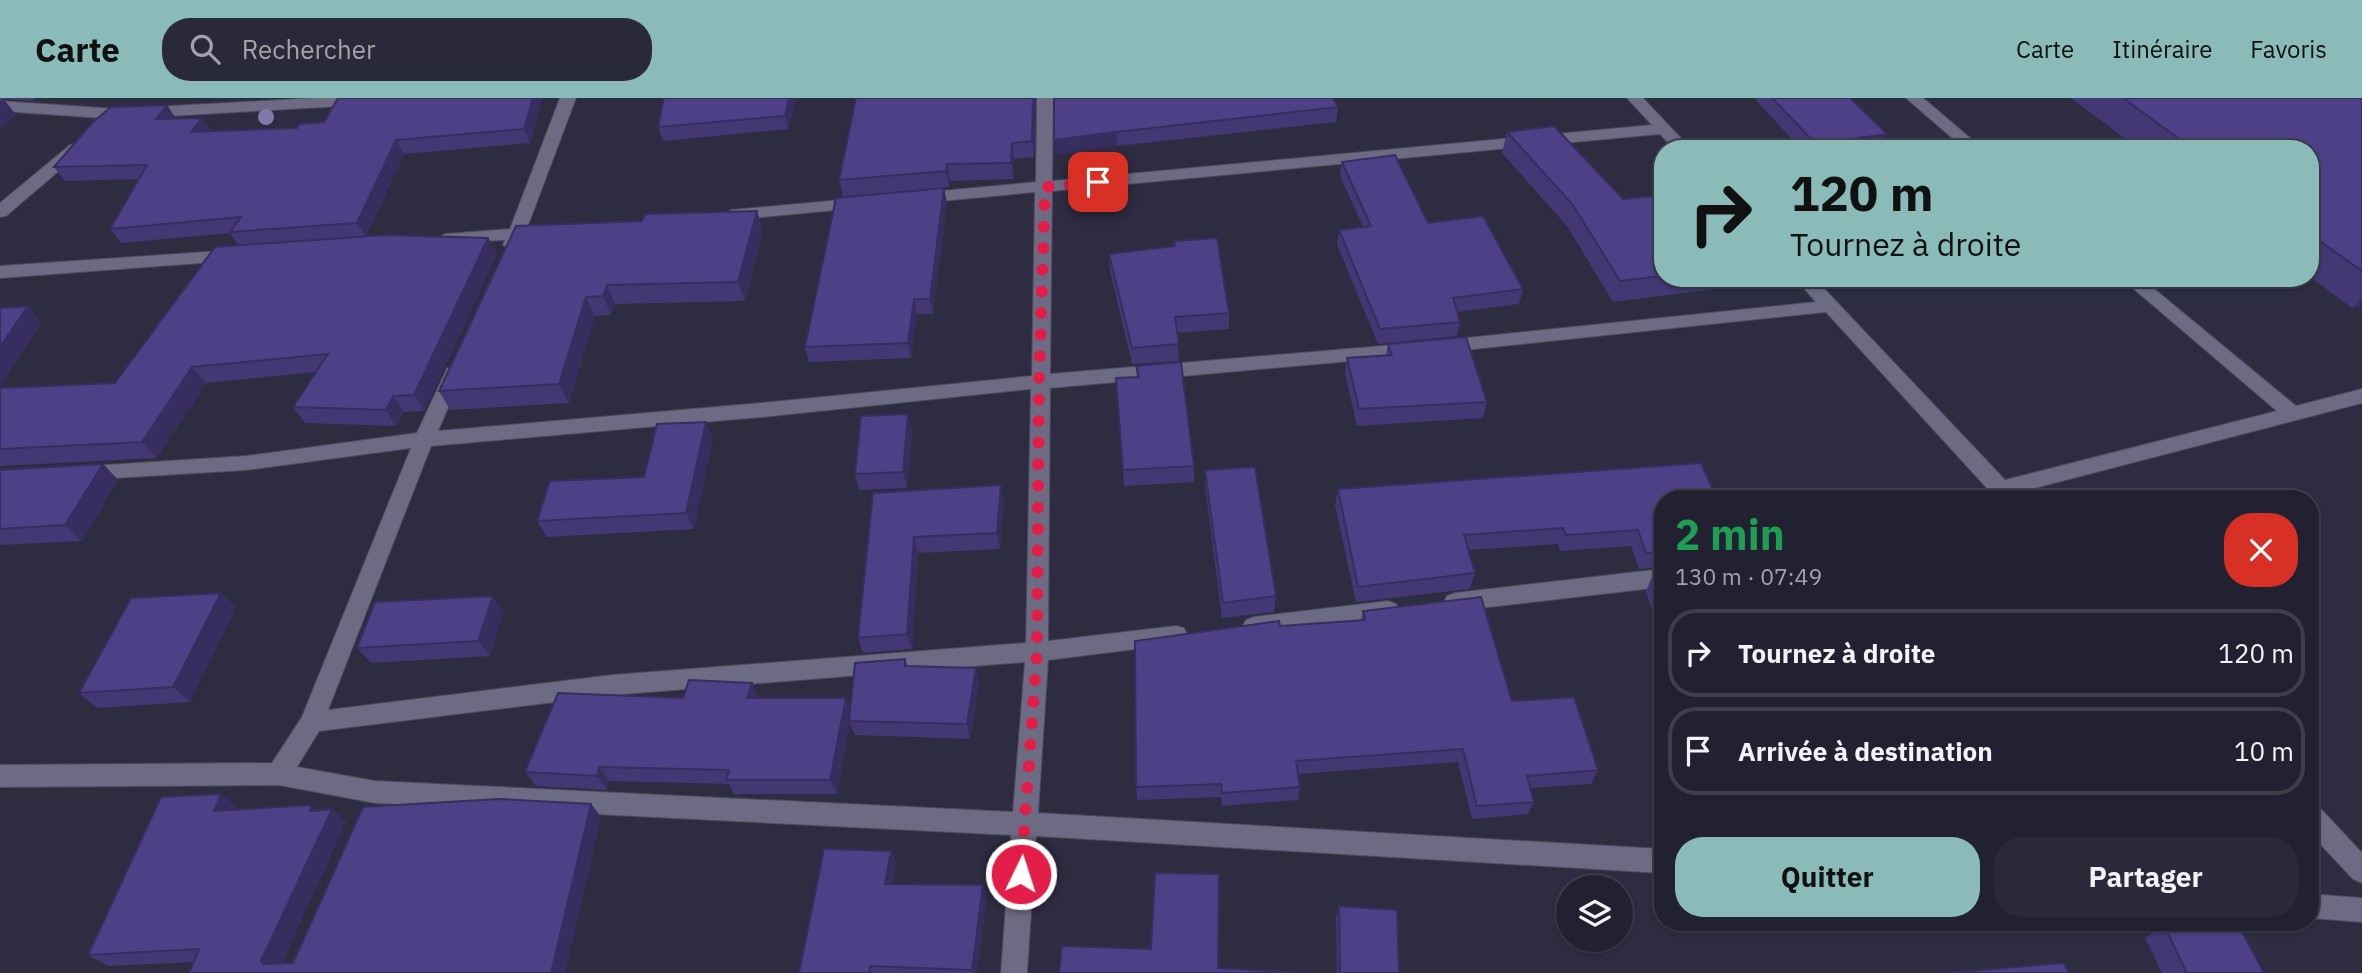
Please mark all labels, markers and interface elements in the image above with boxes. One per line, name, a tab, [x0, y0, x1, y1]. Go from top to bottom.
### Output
search box	[162, 18, 652, 81]
text: Carte	[35, 28, 120, 71]
icon: search	[186, 30, 224, 68]
text: Rechercher	[242, 32, 376, 66]
text: Carte	[2016, 33, 2074, 65]
text: Itinéraire	[2112, 33, 2212, 65]
text: Favoris	[2250, 33, 2327, 65]
pin	[1068, 152, 1128, 212]
text: 120 m	[1790, 161, 1934, 224]
icon: arrive	[1079, 163, 1117, 201]
icon: right	[1675, 168, 1766, 259]
text: Tournez à droite	[1790, 223, 2021, 265]
text: 2 min	[1675, 507, 1785, 562]
button: close	[2224, 513, 2298, 587]
text: 130 m · 07:49	[1675, 561, 1822, 591]
icon: right	[1679, 634, 1717, 672]
text: Tournez à droite	[1738, 636, 1935, 670]
text: 120 m	[2218, 636, 2294, 670]
icon: arrive	[1679, 732, 1717, 770]
text: Arrivée à destination	[1738, 734, 1993, 768]
text: 10 m	[2234, 734, 2294, 768]
position arrow	[984, 837, 1058, 911]
button: Quitter	[1675, 837, 1980, 917]
button: Partager	[1994, 837, 2298, 917]
map controls	[1556, 875, 1633, 952]
button: layers	[1556, 875, 1633, 952]

